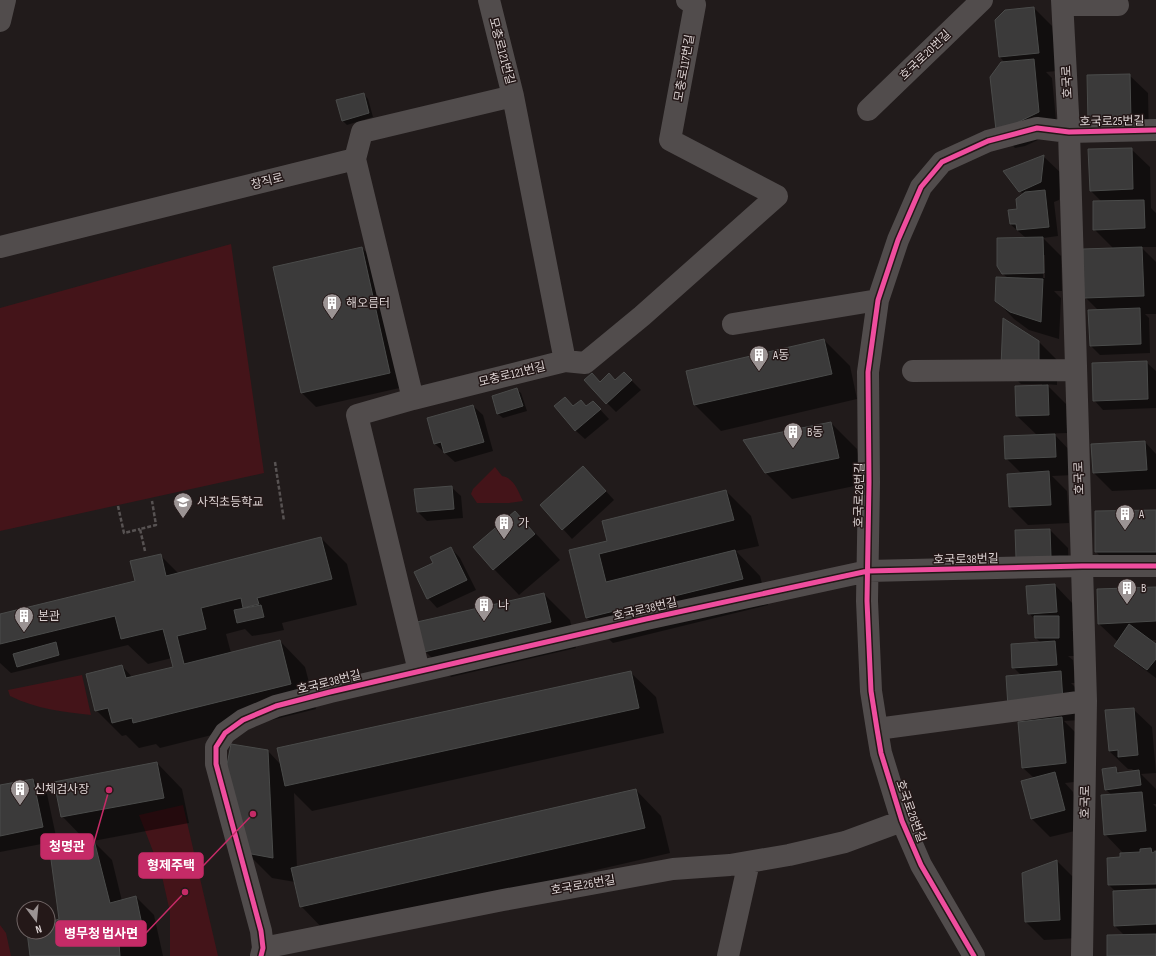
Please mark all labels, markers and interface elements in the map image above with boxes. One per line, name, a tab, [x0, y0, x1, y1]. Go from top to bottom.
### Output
street label: 모충로121번길	[485, 16, 518, 86]
street label: 호국로20번길	[897, 27, 954, 84]
street label: 모충로117번길	[671, 33, 698, 103]
street label: 호국로	[1059, 65, 1076, 99]
street label: 호국로25번길	[1079, 113, 1145, 130]
street label: 창직로	[249, 170, 285, 193]
building icon: 해오름터	[321, 292, 343, 320]
place label: 해오름터	[346, 296, 390, 311]
building icon: A동	[748, 344, 770, 372]
place label: A동	[772, 348, 789, 363]
street label: 모충로121번길	[477, 359, 547, 390]
building icon: B동	[782, 421, 804, 449]
place label: B동	[807, 425, 823, 440]
street label: 호국로	[1071, 461, 1088, 495]
street label: 호국로26번길	[851, 462, 868, 528]
school or university icon: 사직초등학교	[172, 491, 194, 519]
place label: 사직초등학교	[197, 495, 263, 510]
building icon: A	[1114, 503, 1136, 531]
place label: A	[1138, 507, 1145, 522]
building icon: 가	[493, 512, 515, 540]
place label: 가	[518, 516, 529, 531]
street label: 호국로38번길	[933, 551, 999, 568]
building icon: B	[1116, 577, 1138, 605]
place label: B	[1141, 581, 1146, 596]
building icon: 나	[473, 594, 495, 622]
street label: 호국로38번길	[612, 595, 679, 624]
place label: 나	[498, 598, 509, 613]
building icon: 본관	[13, 605, 35, 633]
place label: 본관	[38, 609, 60, 624]
street label: 호국로38번길	[296, 667, 363, 698]
building icon: 신체검사장	[9, 778, 31, 806]
street label: 호국로26번길	[892, 778, 929, 844]
place label: 신체검사장	[34, 782, 89, 797]
street label: 호국로	[1078, 785, 1093, 819]
callout: 청명관	[41, 834, 93, 859]
text: 청명관	[49, 839, 85, 855]
callout: 형제주택	[139, 853, 203, 878]
text: 형제주택	[147, 858, 195, 874]
street label: 호국로26번길	[550, 872, 617, 899]
north arrow	[16, 900, 56, 940]
callout: 병무청 법사면	[56, 921, 146, 946]
text: N	[34, 922, 43, 936]
text: 병무청 법사면	[64, 926, 138, 942]

